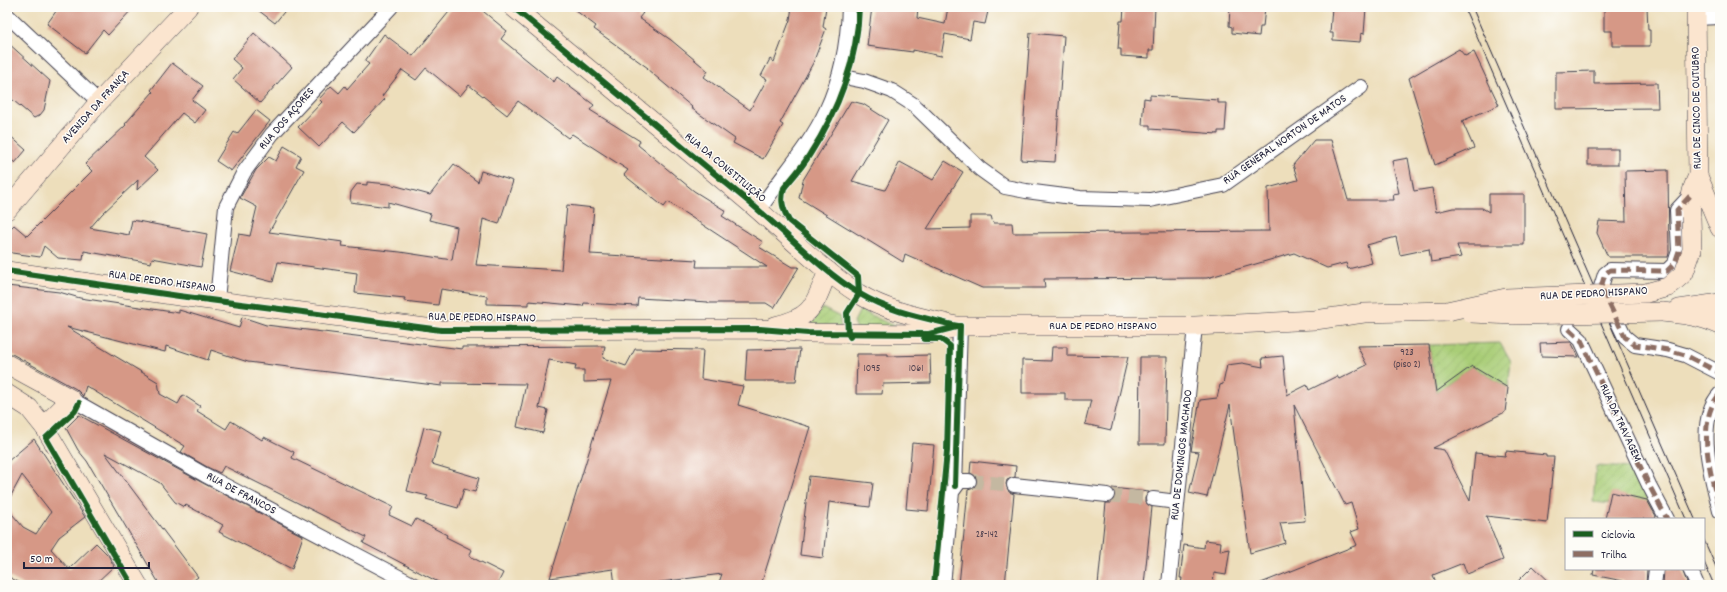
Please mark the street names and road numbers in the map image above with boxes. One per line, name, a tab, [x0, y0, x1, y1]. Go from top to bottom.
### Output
street label: RUA DE CINCO DE OUTUBRO	[1687, 46, 1707, 169]
street label: AVENIDA DA FRANÇA	[58, 66, 134, 148]
street label: RUA DOS AÇORES	[255, 84, 319, 154]
street label: RUA GENERAL NORTON DE MATOS	[1220, 91, 1350, 189]
street label: RUA DA CONSTITUIÇÃO	[680, 129, 770, 207]
street label: RUA DE PEDRO HISPANO	[107, 266, 217, 298]
street label: RUA DE PEDRO HISPANO	[1540, 283, 1648, 305]
street label: RUA DE PEDRO HISPANO	[428, 309, 536, 327]
street label: RUA DE PEDRO HISPANO	[1049, 318, 1157, 335]
street label: RUA DA TRAVAGEM	[1594, 381, 1646, 465]
street label: RUA DE DOMINGOS MACHADO	[1167, 389, 1197, 521]
street label: RUA DE FRANCOS	[203, 468, 279, 520]

